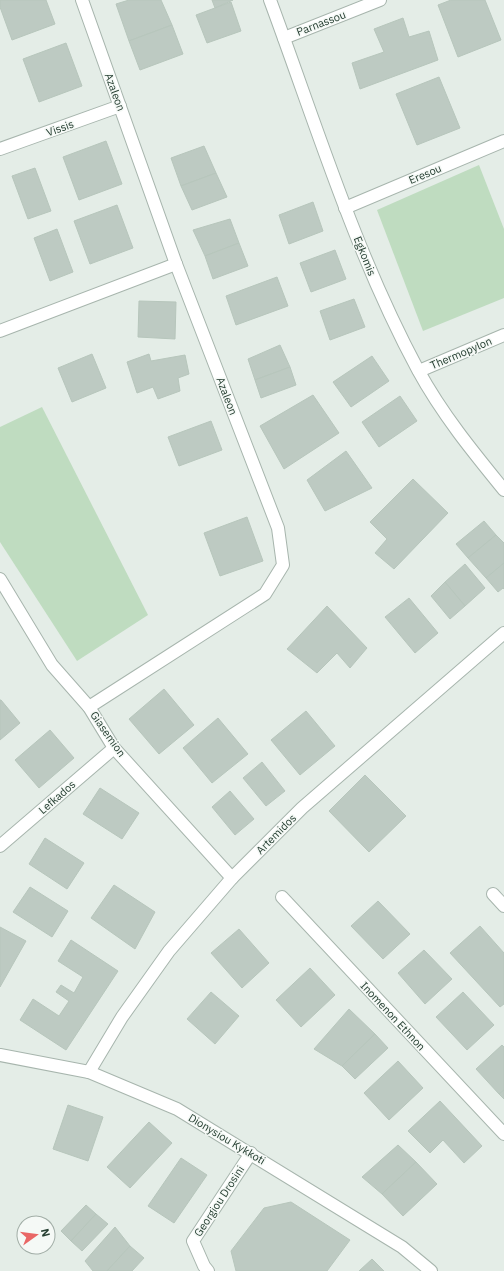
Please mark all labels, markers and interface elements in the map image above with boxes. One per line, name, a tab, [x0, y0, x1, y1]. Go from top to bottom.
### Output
street label: Parnassou	[294, 7, 348, 39]
street label: Azaleon	[102, 71, 128, 113]
street label: Vissis	[44, 117, 76, 139]
street label: Eresou	[407, 161, 443, 187]
street label: Egkomis	[351, 234, 379, 278]
street label: Thermopylon	[428, 334, 494, 372]
street label: Azaleon	[213, 375, 241, 417]
street label: Giasemion	[87, 709, 129, 759]
street label: Lefkados	[36, 777, 78, 817]
street label: Artemidos	[253, 811, 299, 857]
street label: Inomenon Ethnon	[358, 979, 428, 1053]
street label: Dionysiou Kykkoti	[186, 1110, 268, 1168]
street label: Georgiou Drosini	[191, 1163, 247, 1239]
north arrow	[16, 1215, 56, 1255]
text: N	[38, 1227, 53, 1238]

